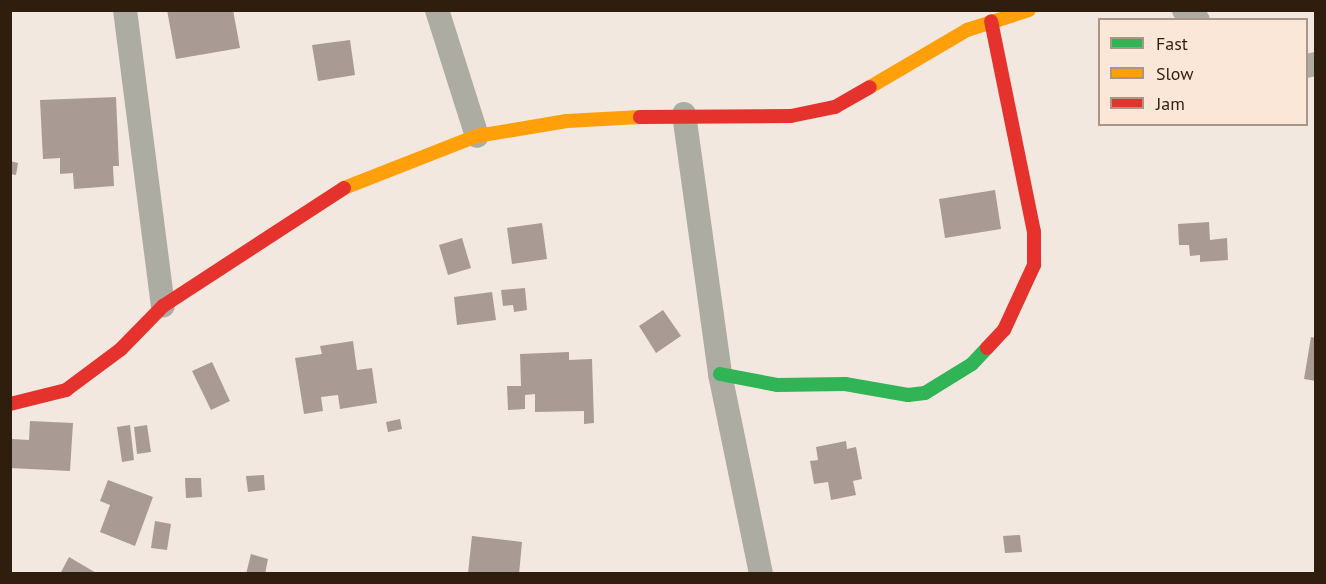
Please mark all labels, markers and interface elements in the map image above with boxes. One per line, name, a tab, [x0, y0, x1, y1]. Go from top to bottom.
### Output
legend	[1098, 18, 1308, 126]
text: Fast	[1156, 32, 1188, 55]
text: Slow	[1156, 62, 1194, 85]
text: Jam	[1156, 92, 1185, 115]

